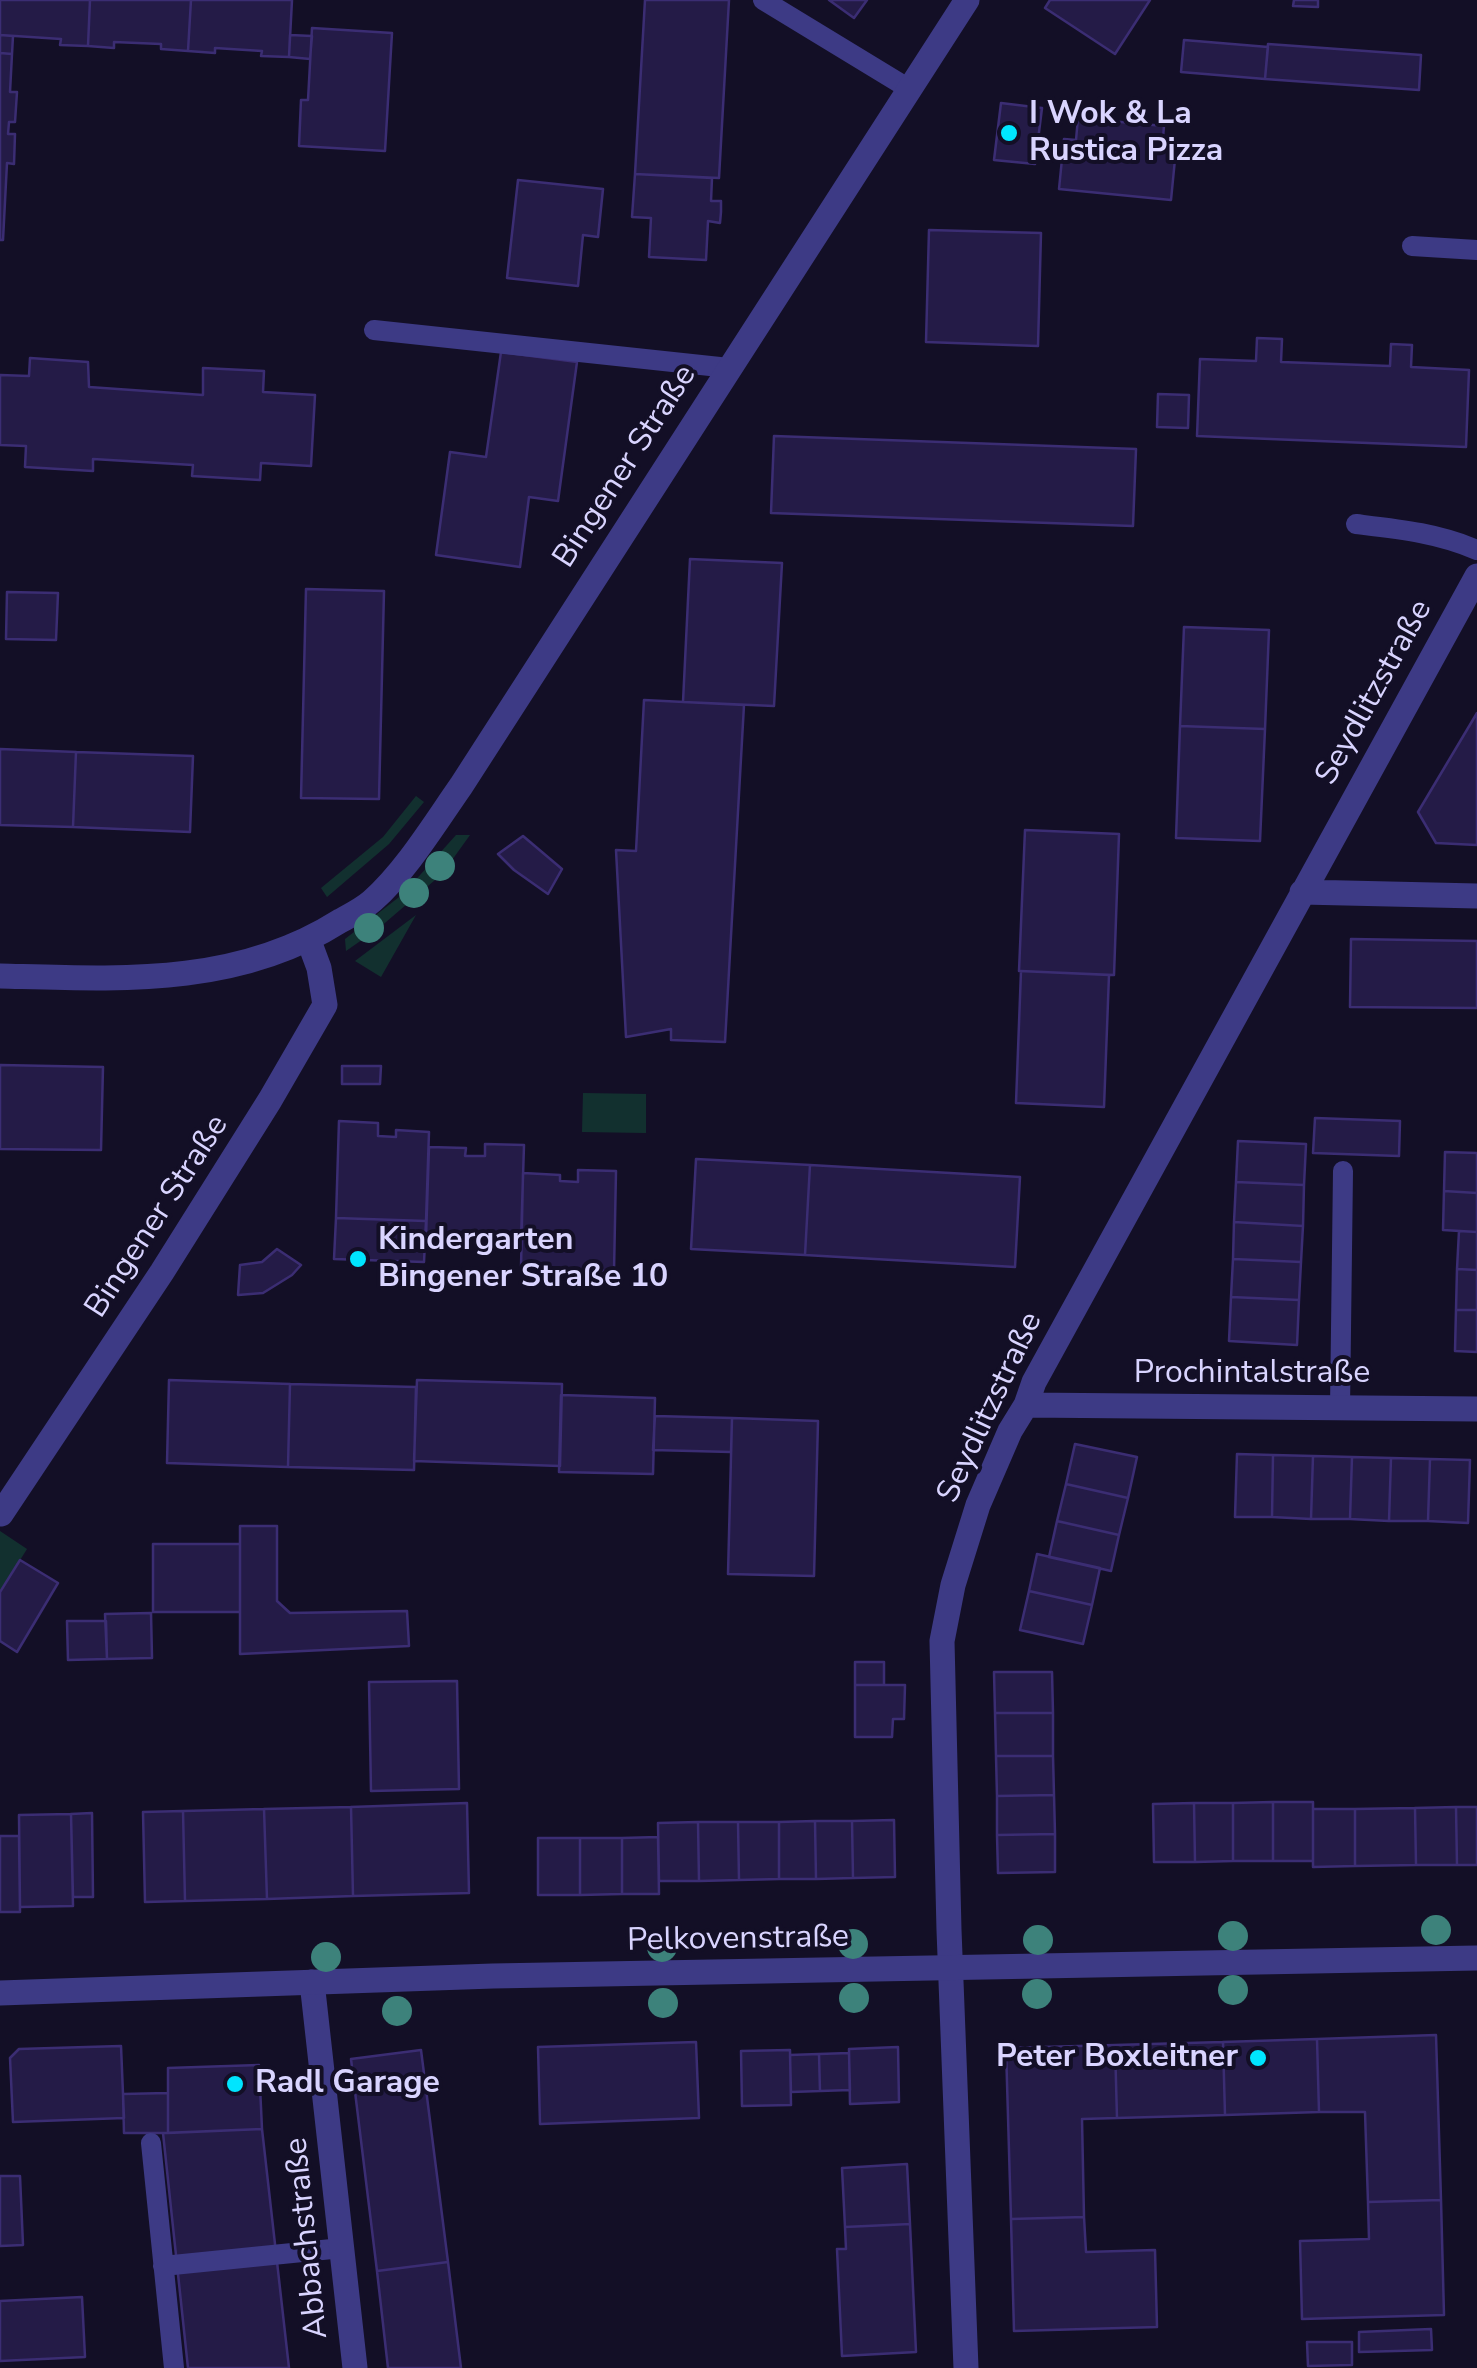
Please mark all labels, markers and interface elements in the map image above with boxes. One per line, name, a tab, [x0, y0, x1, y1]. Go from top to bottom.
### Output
place label: I Wok & La Rustica Pizza	[1029, 96, 1223, 171]
marker: I Wok & La Rustica Pizza	[998, 122, 1020, 144]
street label: Bingener Straße	[546, 359, 706, 575]
street label: Seydlitzstraße	[1308, 594, 1442, 792]
street label: Bingener Straße	[78, 1109, 238, 1325]
place label: Kindergarten Bingener Straße 10	[378, 1222, 668, 1297]
marker: Kindergarten Bingener Straße 10	[347, 1248, 369, 1270]
street label: Seydlitzstraße	[930, 1307, 1052, 1509]
street label: Prochintalstraße	[1134, 1355, 1370, 1393]
street label: Pelkovenstraße	[627, 1919, 849, 1961]
place label: Peter Boxleitner	[996, 2039, 1238, 2077]
marker: Peter Boxleitner	[1247, 2047, 1269, 2069]
place label: Radl Garage	[255, 2065, 440, 2103]
marker: Radl Garage	[224, 2073, 246, 2095]
street label: Abbachstraße	[278, 2136, 338, 2340]

